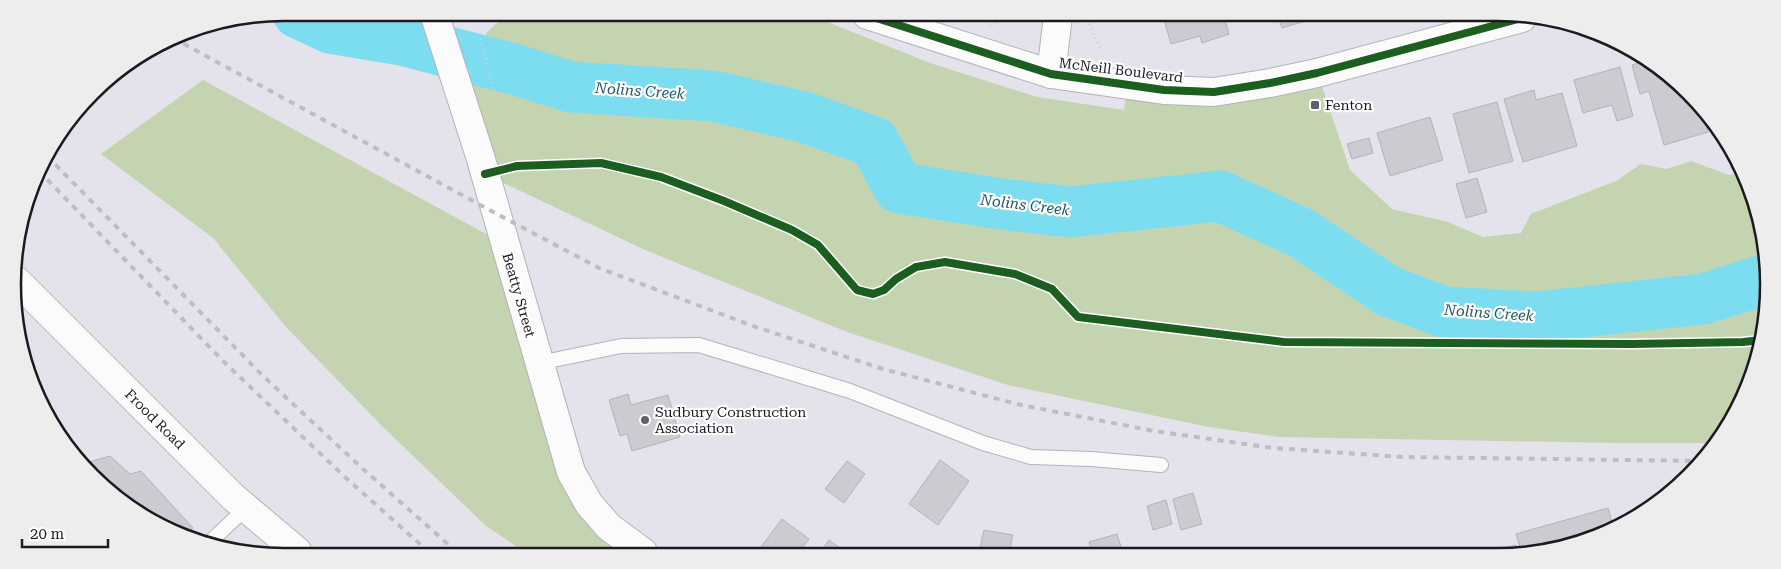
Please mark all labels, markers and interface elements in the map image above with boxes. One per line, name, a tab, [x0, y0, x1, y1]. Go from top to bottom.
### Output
street label: McNeill Boulevard	[1058, 54, 1184, 86]
water label: Nolins Creek	[594, 79, 686, 103]
place label: Fenton	[1325, 97, 1372, 113]
marker: Fenton	[1309, 99, 1321, 111]
water label: Nolins Creek	[978, 190, 1072, 220]
street label: Beatty Street	[499, 251, 539, 339]
water label: Nolins Creek	[1443, 301, 1535, 325]
street label: Frood Road	[122, 386, 188, 452]
place label: Sudbury Construction Association	[655, 404, 806, 436]
marker: Sudbury Construction Association	[639, 414, 651, 426]
scale bar	[22, 516, 109, 548]
text: 20 m	[30, 525, 65, 543]

